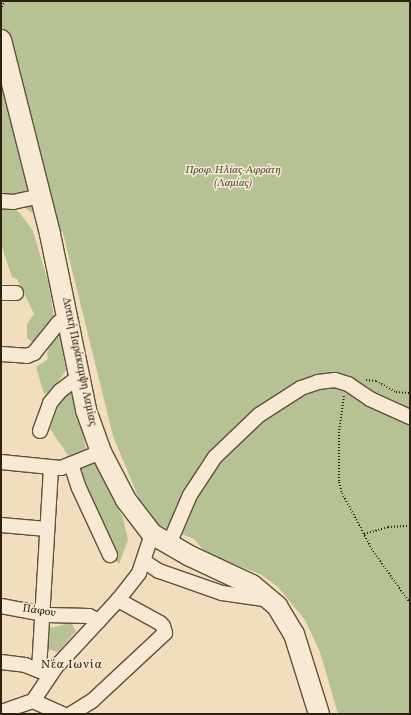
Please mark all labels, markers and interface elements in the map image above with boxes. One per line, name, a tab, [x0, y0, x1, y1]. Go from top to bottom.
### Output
park label: Προφ. Ηλίας-Αφράτη (Λαμίας)	[185, 165, 281, 191]
street label: Δυτική Παράκαμψη Λαμίας	[58, 296, 98, 428]
street label: Πάφου	[21, 603, 57, 621]
district label: Νέα Ιωνία	[41, 659, 103, 673]

